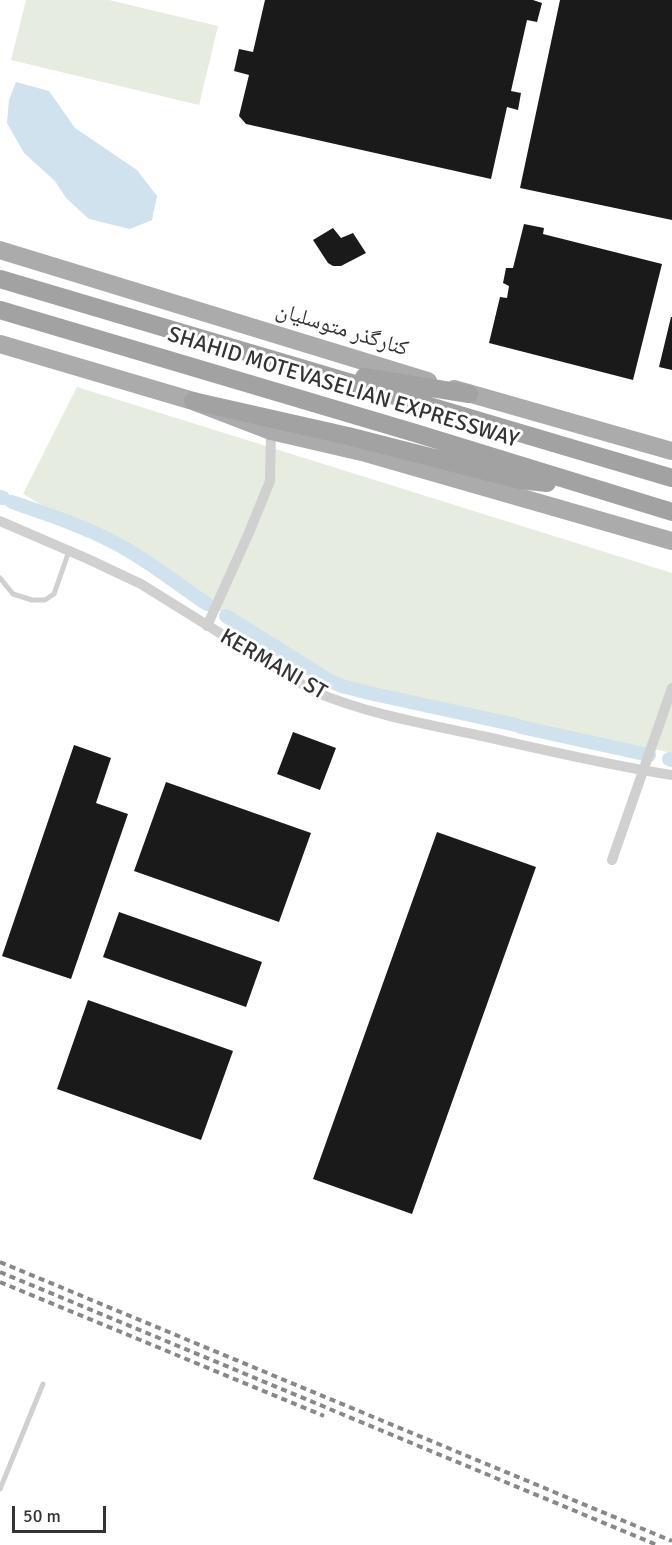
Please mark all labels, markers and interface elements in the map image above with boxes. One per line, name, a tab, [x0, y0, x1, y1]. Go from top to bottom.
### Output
street label: کنارگذر متوسلیان	[273, 297, 411, 363]
street label: SHAHID MOTEVASELIAN EXPRESSWAY	[164, 322, 522, 454]
street label: KERMANI ST	[215, 624, 331, 706]
scale bar	[15, 1494, 110, 1532]
text: 50 m	[23, 1505, 61, 1527]

